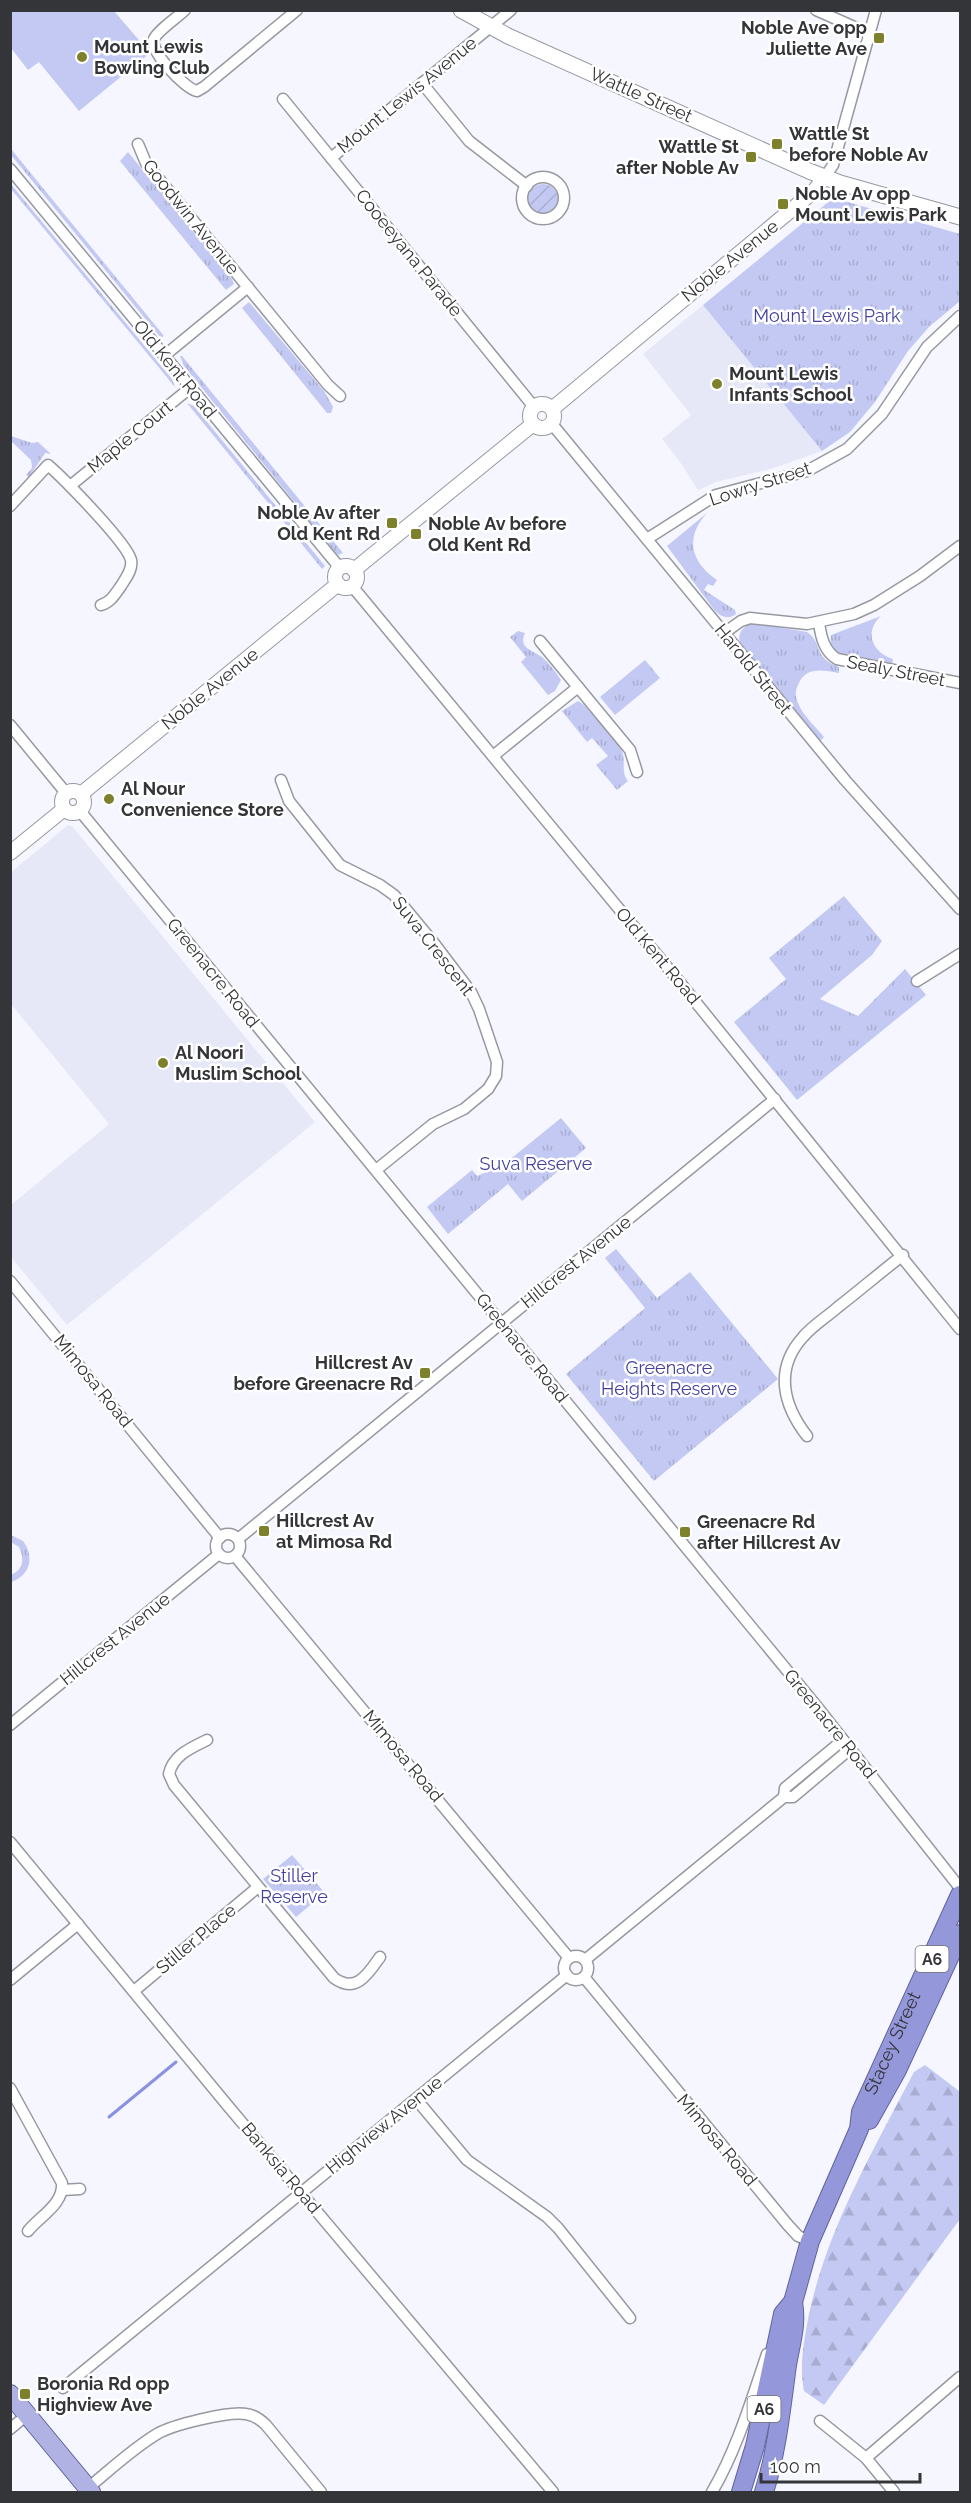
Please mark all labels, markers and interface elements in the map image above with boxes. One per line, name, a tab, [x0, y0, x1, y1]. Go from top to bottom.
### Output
place label: Noble Ave opp Juliette Ave	[741, 17, 867, 59]
marker: Noble Ave opp Juliette Ave	[872, 31, 886, 45]
street label: Mount Lewis Avenue	[333, 32, 481, 157]
place label: Mount Lewis Bowling Club	[94, 36, 209, 78]
marker: Mount Lewis Bowling Club	[75, 50, 89, 64]
street label: Wattle Street	[587, 63, 696, 126]
place label: Wattle St before Noble Av	[789, 123, 928, 165]
place label: Wattle St after Noble Av	[616, 136, 739, 178]
marker: Wattle St before Noble Av	[770, 137, 784, 151]
marker: Wattle St after Noble Av	[744, 150, 758, 164]
street label: Goodwin Avenue	[139, 155, 244, 279]
place label: Noble Av opp Mount Lewis Park	[795, 183, 948, 225]
street label: Cooeeyana Parade	[352, 185, 467, 321]
marker: Noble Av opp Mount Lewis Park	[776, 197, 790, 211]
street label: Noble Avenue	[677, 215, 783, 306]
park label: Mount Lewis Park	[753, 305, 901, 326]
street label: Old Kent Road	[129, 315, 221, 422]
place label: Mount Lewis Infants School	[729, 363, 853, 405]
marker: Mount Lewis Infants School	[710, 377, 724, 391]
street label: Maple Court	[83, 396, 176, 477]
street label: Lowry Street	[706, 457, 813, 510]
place label: Noble Av after Old Kent Rd	[257, 502, 380, 544]
place label: Noble Av before Old Kent Rd	[428, 513, 567, 555]
marker: Noble Av after Old Kent Rd	[385, 516, 399, 530]
marker: Noble Av before Old Kent Rd	[409, 527, 423, 541]
street label: Harold Street	[711, 619, 796, 718]
street label: Noble Avenue	[157, 643, 263, 734]
street label: Sealy Street	[845, 651, 947, 690]
place label: Al Nour Convenience Store	[121, 778, 284, 820]
marker: Al Nour Convenience Store	[102, 792, 116, 806]
street label: Suva Crescent	[388, 892, 479, 999]
street label: Old Kent Road	[612, 903, 705, 1008]
street label: Greenacre Road	[163, 914, 264, 1032]
place label: Al Noori Muslim School	[175, 1042, 302, 1084]
marker: Al Noori Muslim School	[156, 1056, 170, 1070]
park label: Suva Reserve	[480, 1153, 593, 1174]
street label: Hillcrest Avenue	[516, 1211, 635, 1312]
street label: Greenacre Road	[472, 1289, 573, 1407]
street label: Mimosa Road	[50, 1330, 137, 1431]
place label: Hillcrest Av before Greenacre Rd	[233, 1352, 413, 1394]
park label: Greenacre Heights Reserve	[601, 1357, 737, 1399]
marker: Hillcrest Av before Greenacre Rd	[418, 1366, 432, 1380]
place label: Hillcrest Av at Mimosa Rd	[276, 1510, 392, 1552]
place label: Greenacre Rd after Hillcrest Av	[697, 1511, 841, 1553]
marker: Hillcrest Av at Mimosa Rd	[257, 1524, 271, 1538]
marker: Greenacre Rd after Hillcrest Av	[678, 1525, 692, 1539]
street label: Hillcrest Avenue	[55, 1588, 174, 1689]
street label: Greenacre Road	[780, 1665, 881, 1783]
street label: Mimosa Road	[359, 1706, 448, 1806]
park label: Stiller Reserve	[260, 1865, 328, 1907]
street label: Stiller Place	[151, 1899, 240, 1978]
road number: A6	[916, 1946, 948, 1972]
street label: Stacey Street	[859, 1988, 924, 2098]
street label: Highview Avenue	[321, 2071, 446, 2178]
street label: Mimosa Road	[673, 2090, 762, 2190]
street label: Banksia Road	[237, 2118, 325, 2217]
place label: Boronia Rd opp Highview Ave	[37, 2373, 169, 2415]
marker: Boronia Rd opp Highview Ave	[18, 2387, 32, 2401]
road number: A6	[748, 2396, 780, 2422]
scale bar	[761, 2446, 920, 2484]
text: 100 m	[770, 2456, 821, 2477]

